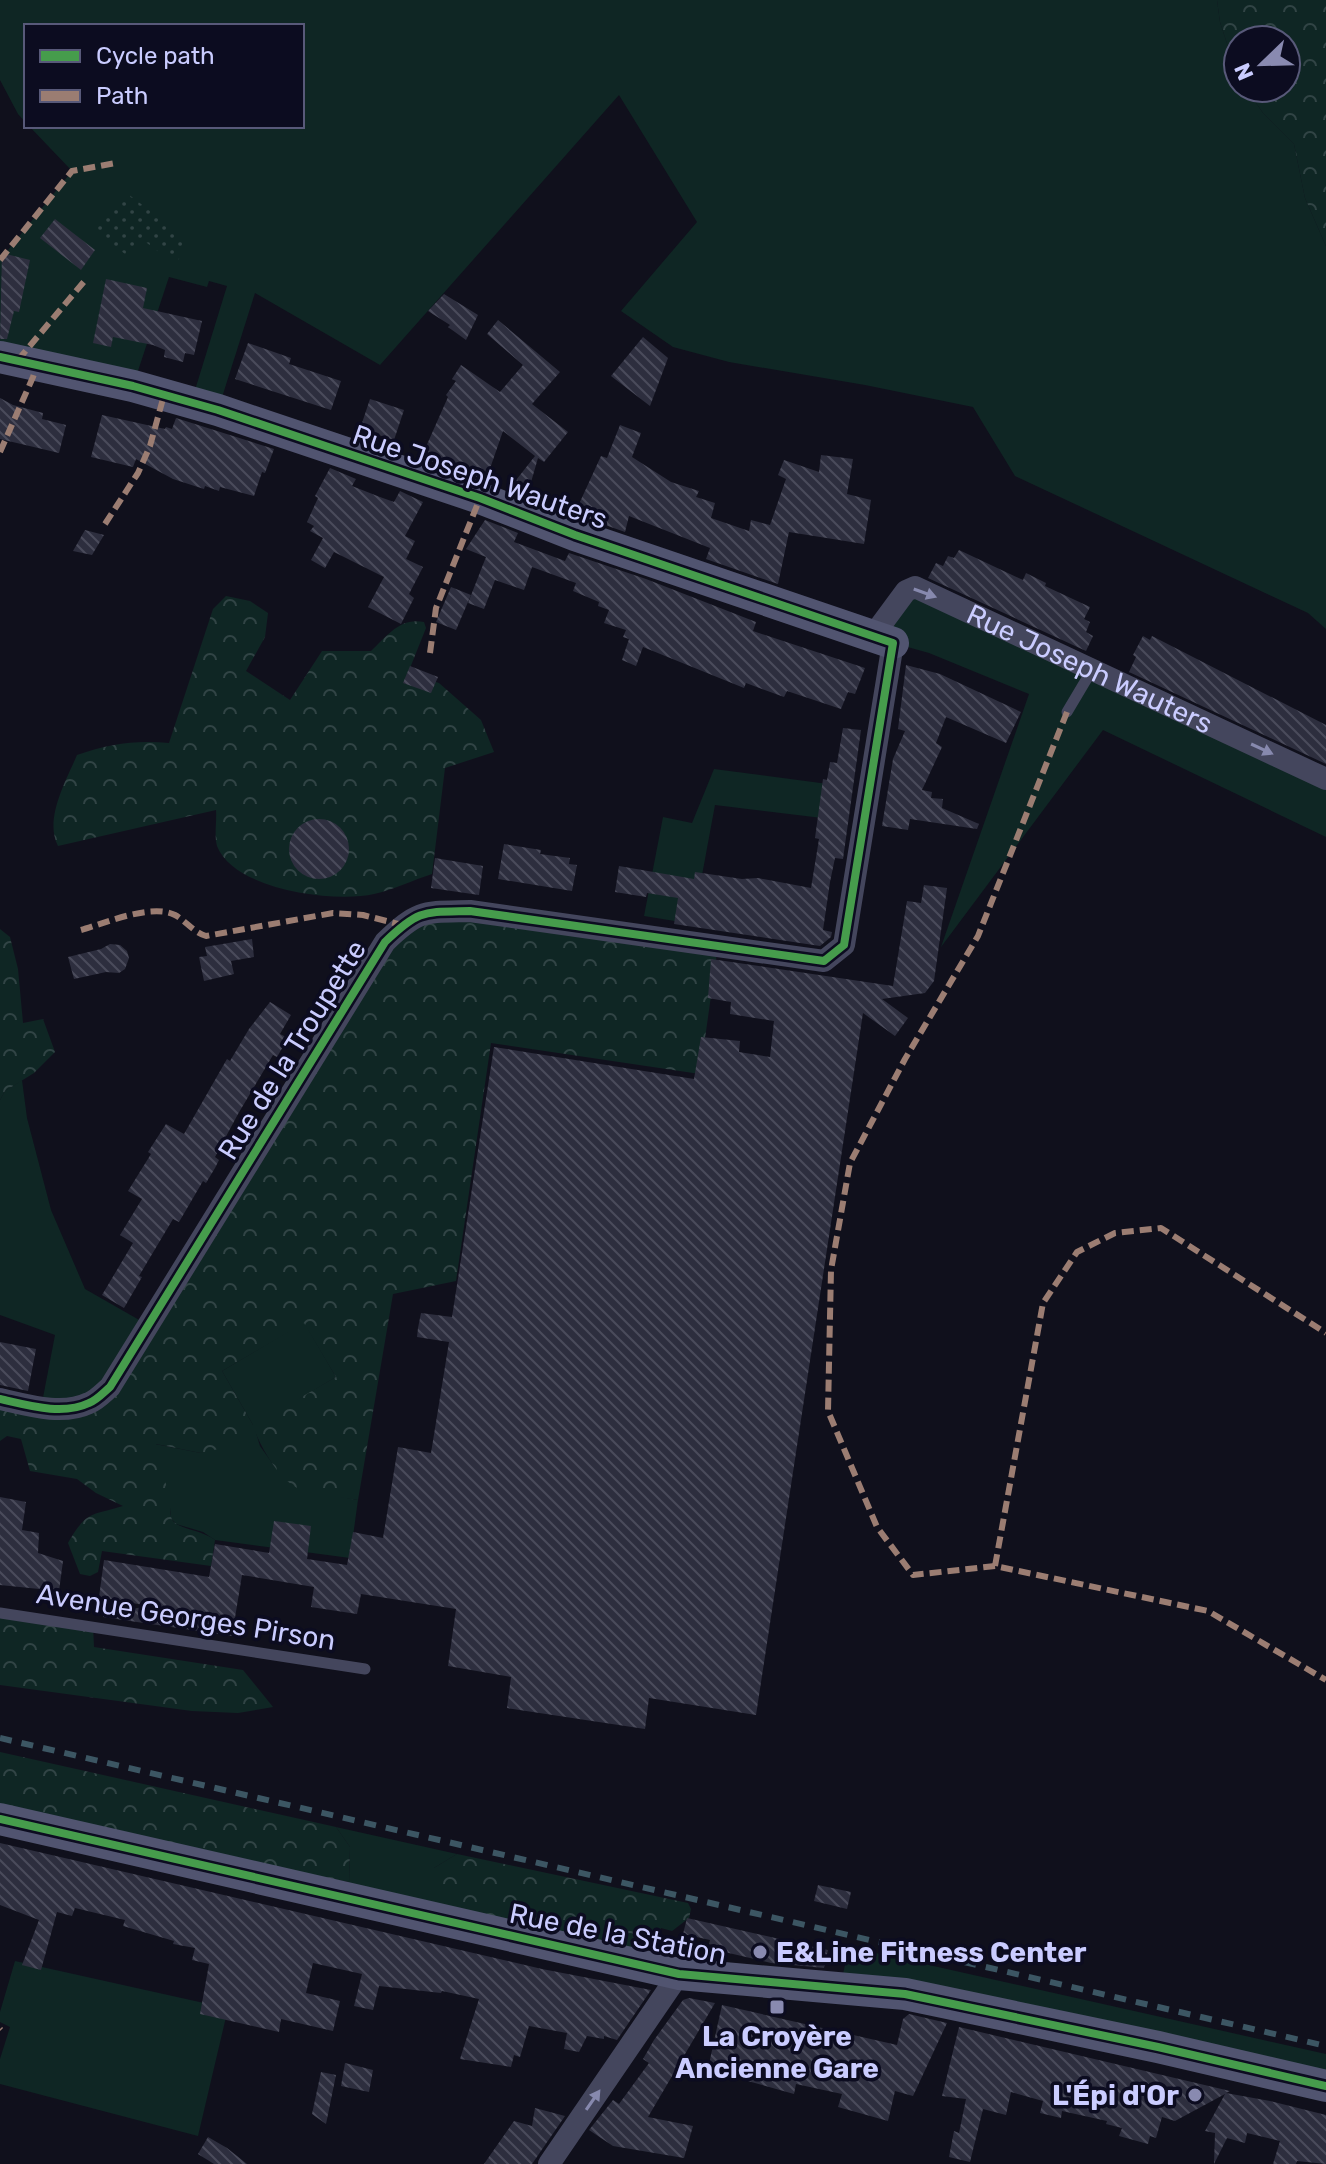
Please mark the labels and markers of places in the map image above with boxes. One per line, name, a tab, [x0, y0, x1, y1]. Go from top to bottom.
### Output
place label: E&Line Fitness Center	[776, 1936, 1087, 1969]
marker: E&Line Fitness Center	[751, 1943, 769, 1961]
marker: La Croyère Ancienne Gare	[768, 1998, 786, 2016]
place label: La Croyère Ancienne Gare	[675, 2020, 879, 2085]
place label: L'Épi d'Or	[1052, 2079, 1179, 2112]
marker: L'Épi d'Or	[1186, 2086, 1204, 2104]

